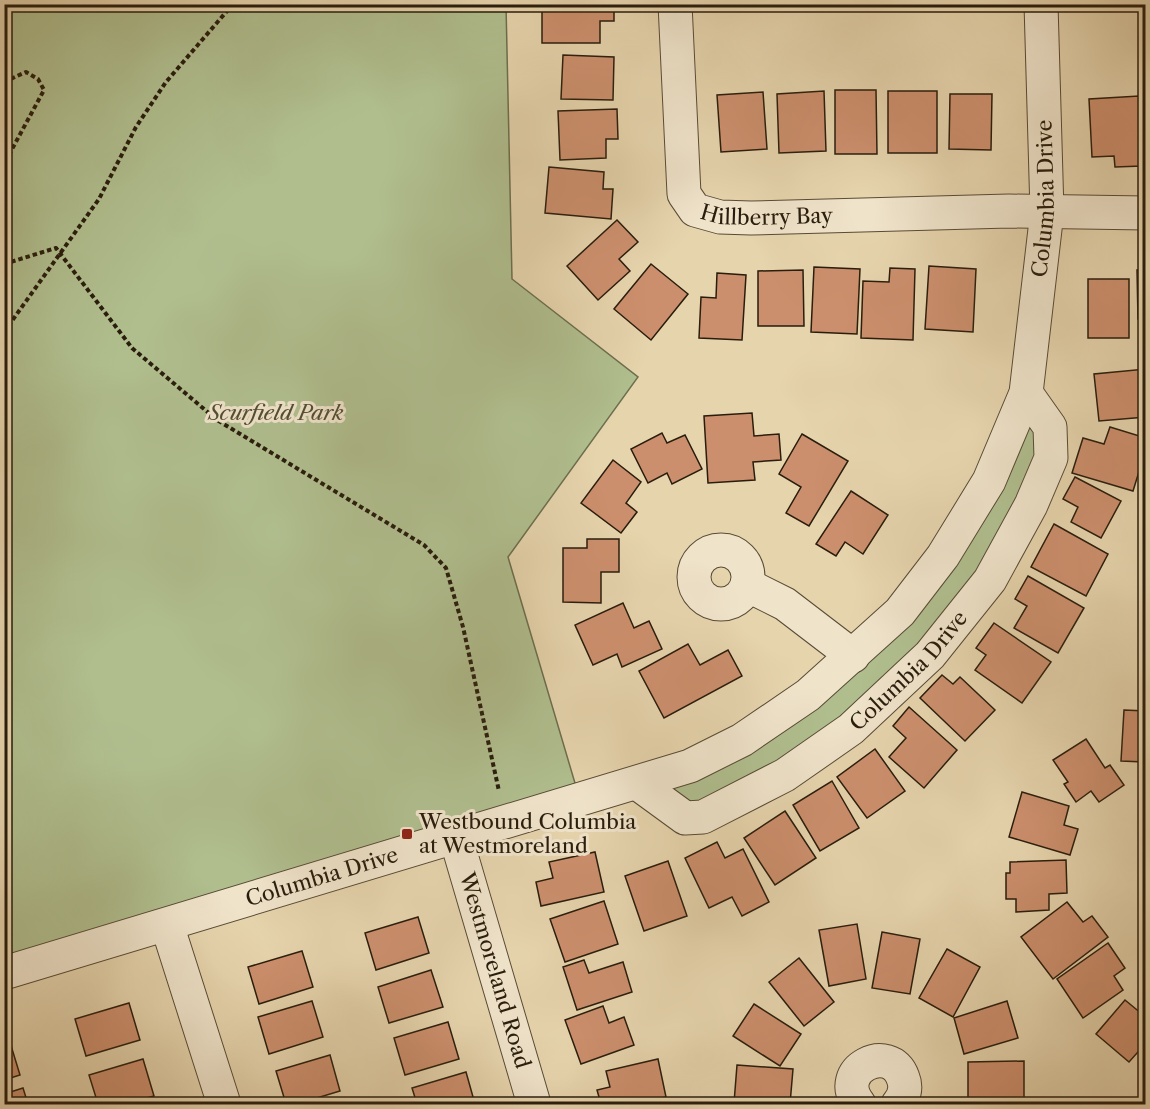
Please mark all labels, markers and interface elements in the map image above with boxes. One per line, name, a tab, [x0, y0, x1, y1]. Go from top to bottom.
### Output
street label: Columbia Drive	[1027, 119, 1059, 279]
street label: Hillberry Bay	[698, 199, 833, 230]
park label: Scurfield Park	[206, 400, 344, 425]
street label: Columbia Drive	[844, 606, 972, 736]
place label: Westbound Columbia at Westmoreland	[418, 809, 637, 858]
marker: Westbound Columbia at Westmoreland	[400, 827, 414, 841]
street label: Columbia Drive	[242, 842, 401, 911]
street label: Westmoreland Road	[454, 868, 536, 1071]

